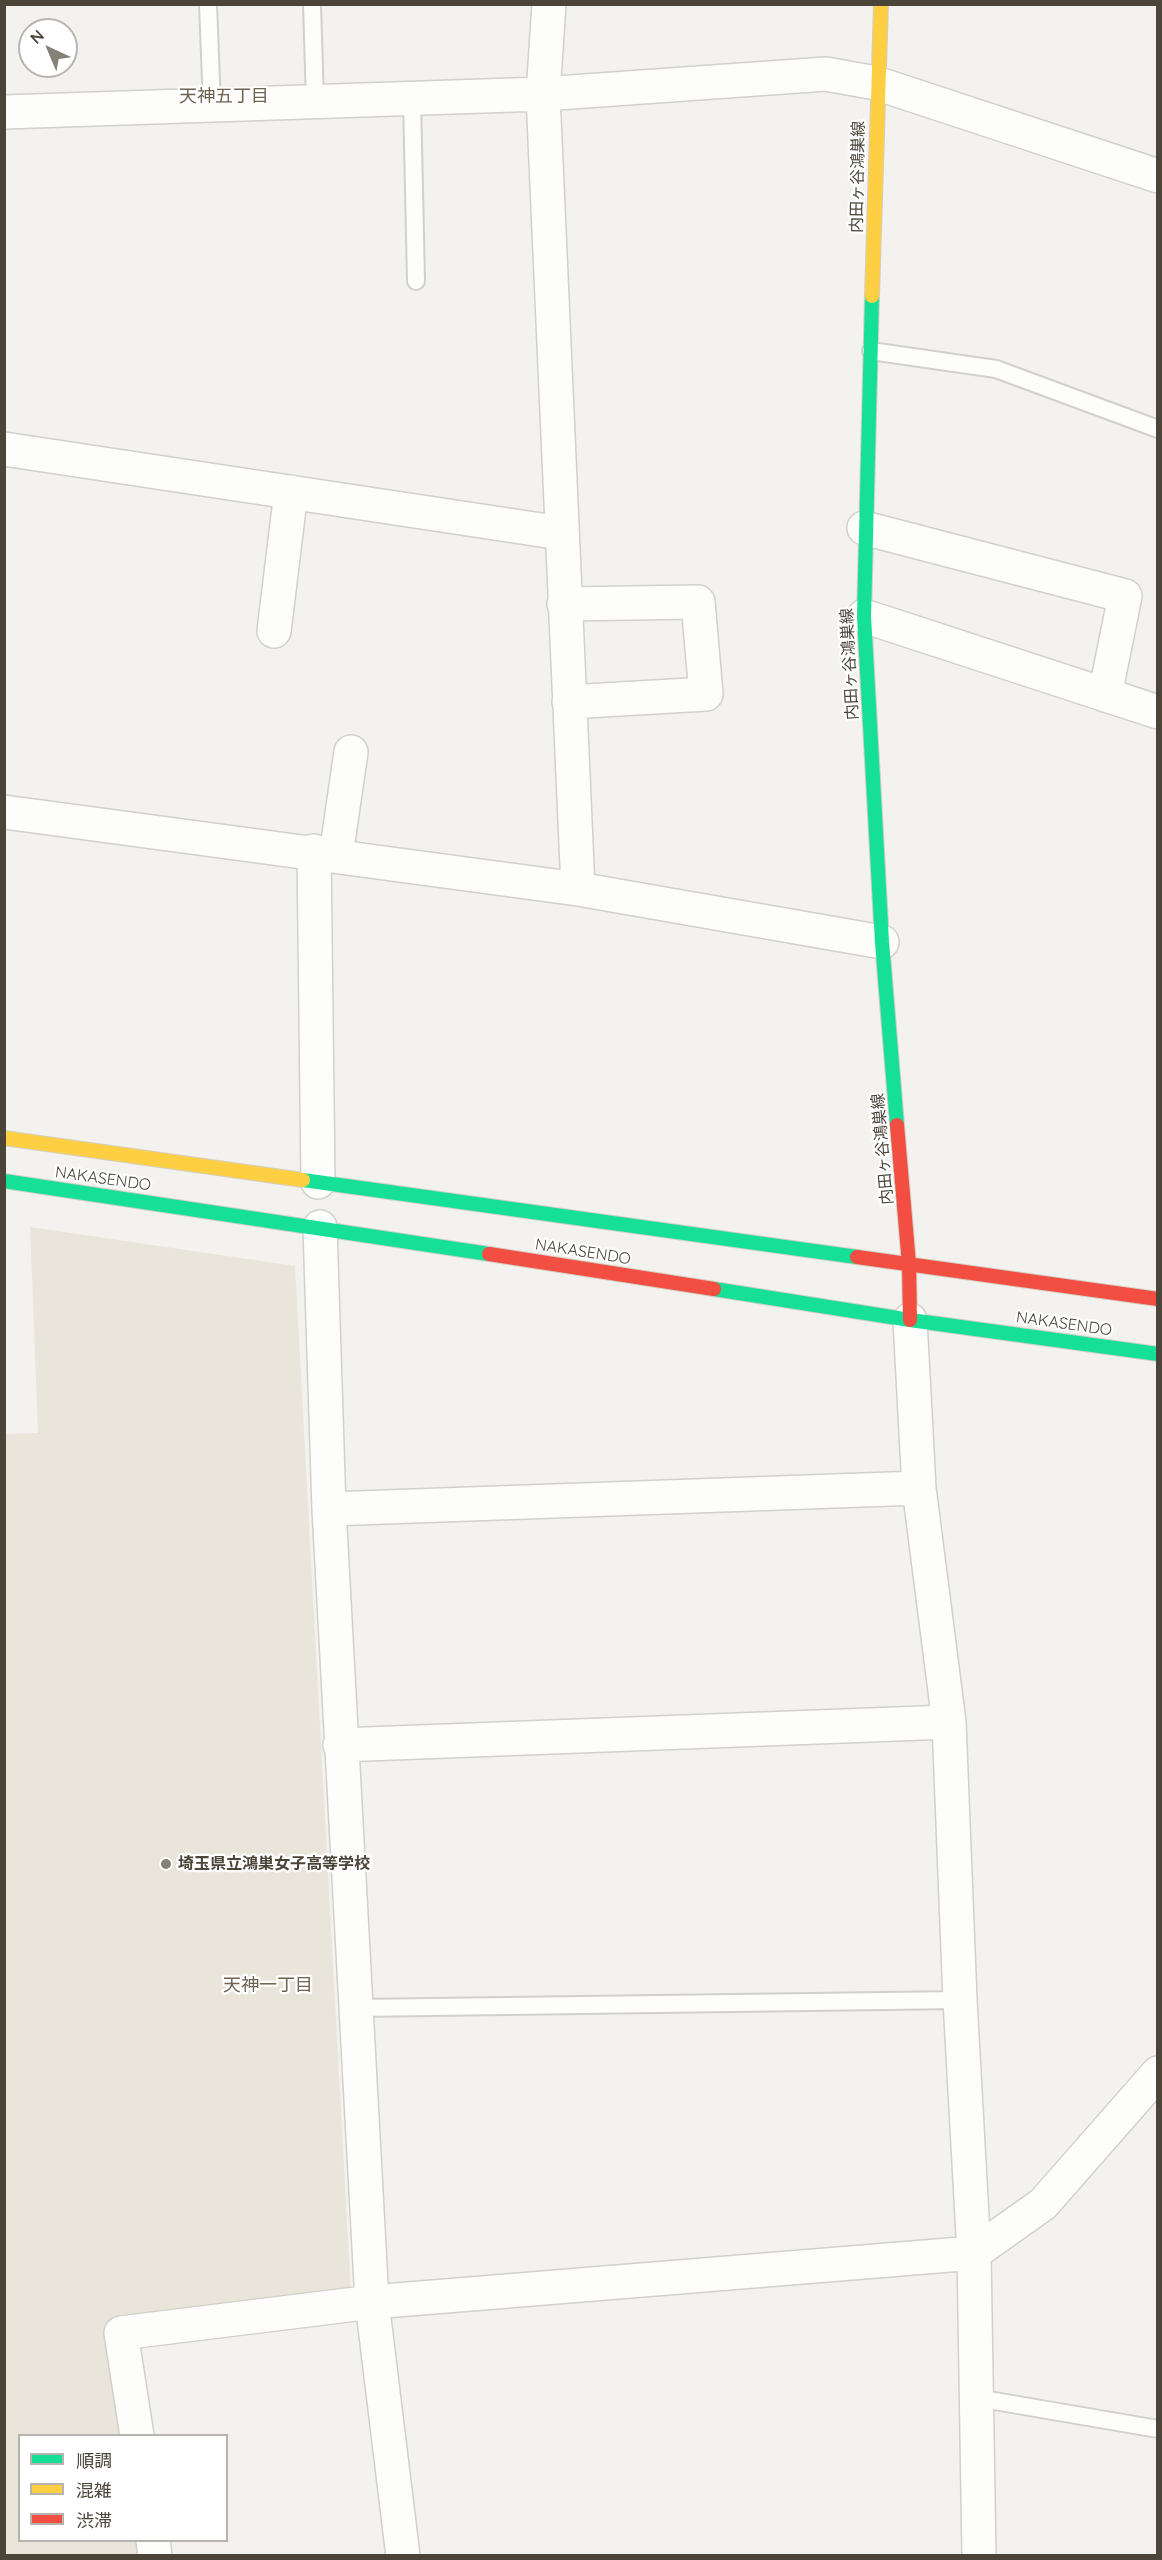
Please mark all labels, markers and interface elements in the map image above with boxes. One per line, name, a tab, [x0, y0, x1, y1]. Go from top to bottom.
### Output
north arrow	[18, 18, 78, 78]
text: N	[26, 25, 48, 48]
district label: 天神五丁目	[179, 86, 269, 108]
street label: 内田ヶ谷鴻巣線	[847, 121, 869, 233]
street label: 内田ヶ谷鴻巣線	[837, 608, 863, 720]
street label: 内田ヶ谷鴻巣線	[869, 1092, 897, 1206]
street label: NAKASENDO	[54, 1163, 152, 1195]
street label: NAKASENDO	[534, 1235, 632, 1269]
street label: NAKASENDO	[1015, 1308, 1113, 1340]
place label: 埼玉県立鴻巣女子高等学校	[178, 1854, 370, 1874]
marker: 埼玉県立鴻巣女子高等学校	[159, 1857, 173, 1871]
district label: 天神一丁目	[223, 1975, 313, 1997]
legend	[18, 2434, 228, 2542]
text: 順調	[76, 2449, 112, 2472]
text: 混雑	[76, 2479, 112, 2502]
text: 渋滞	[76, 2509, 112, 2532]

